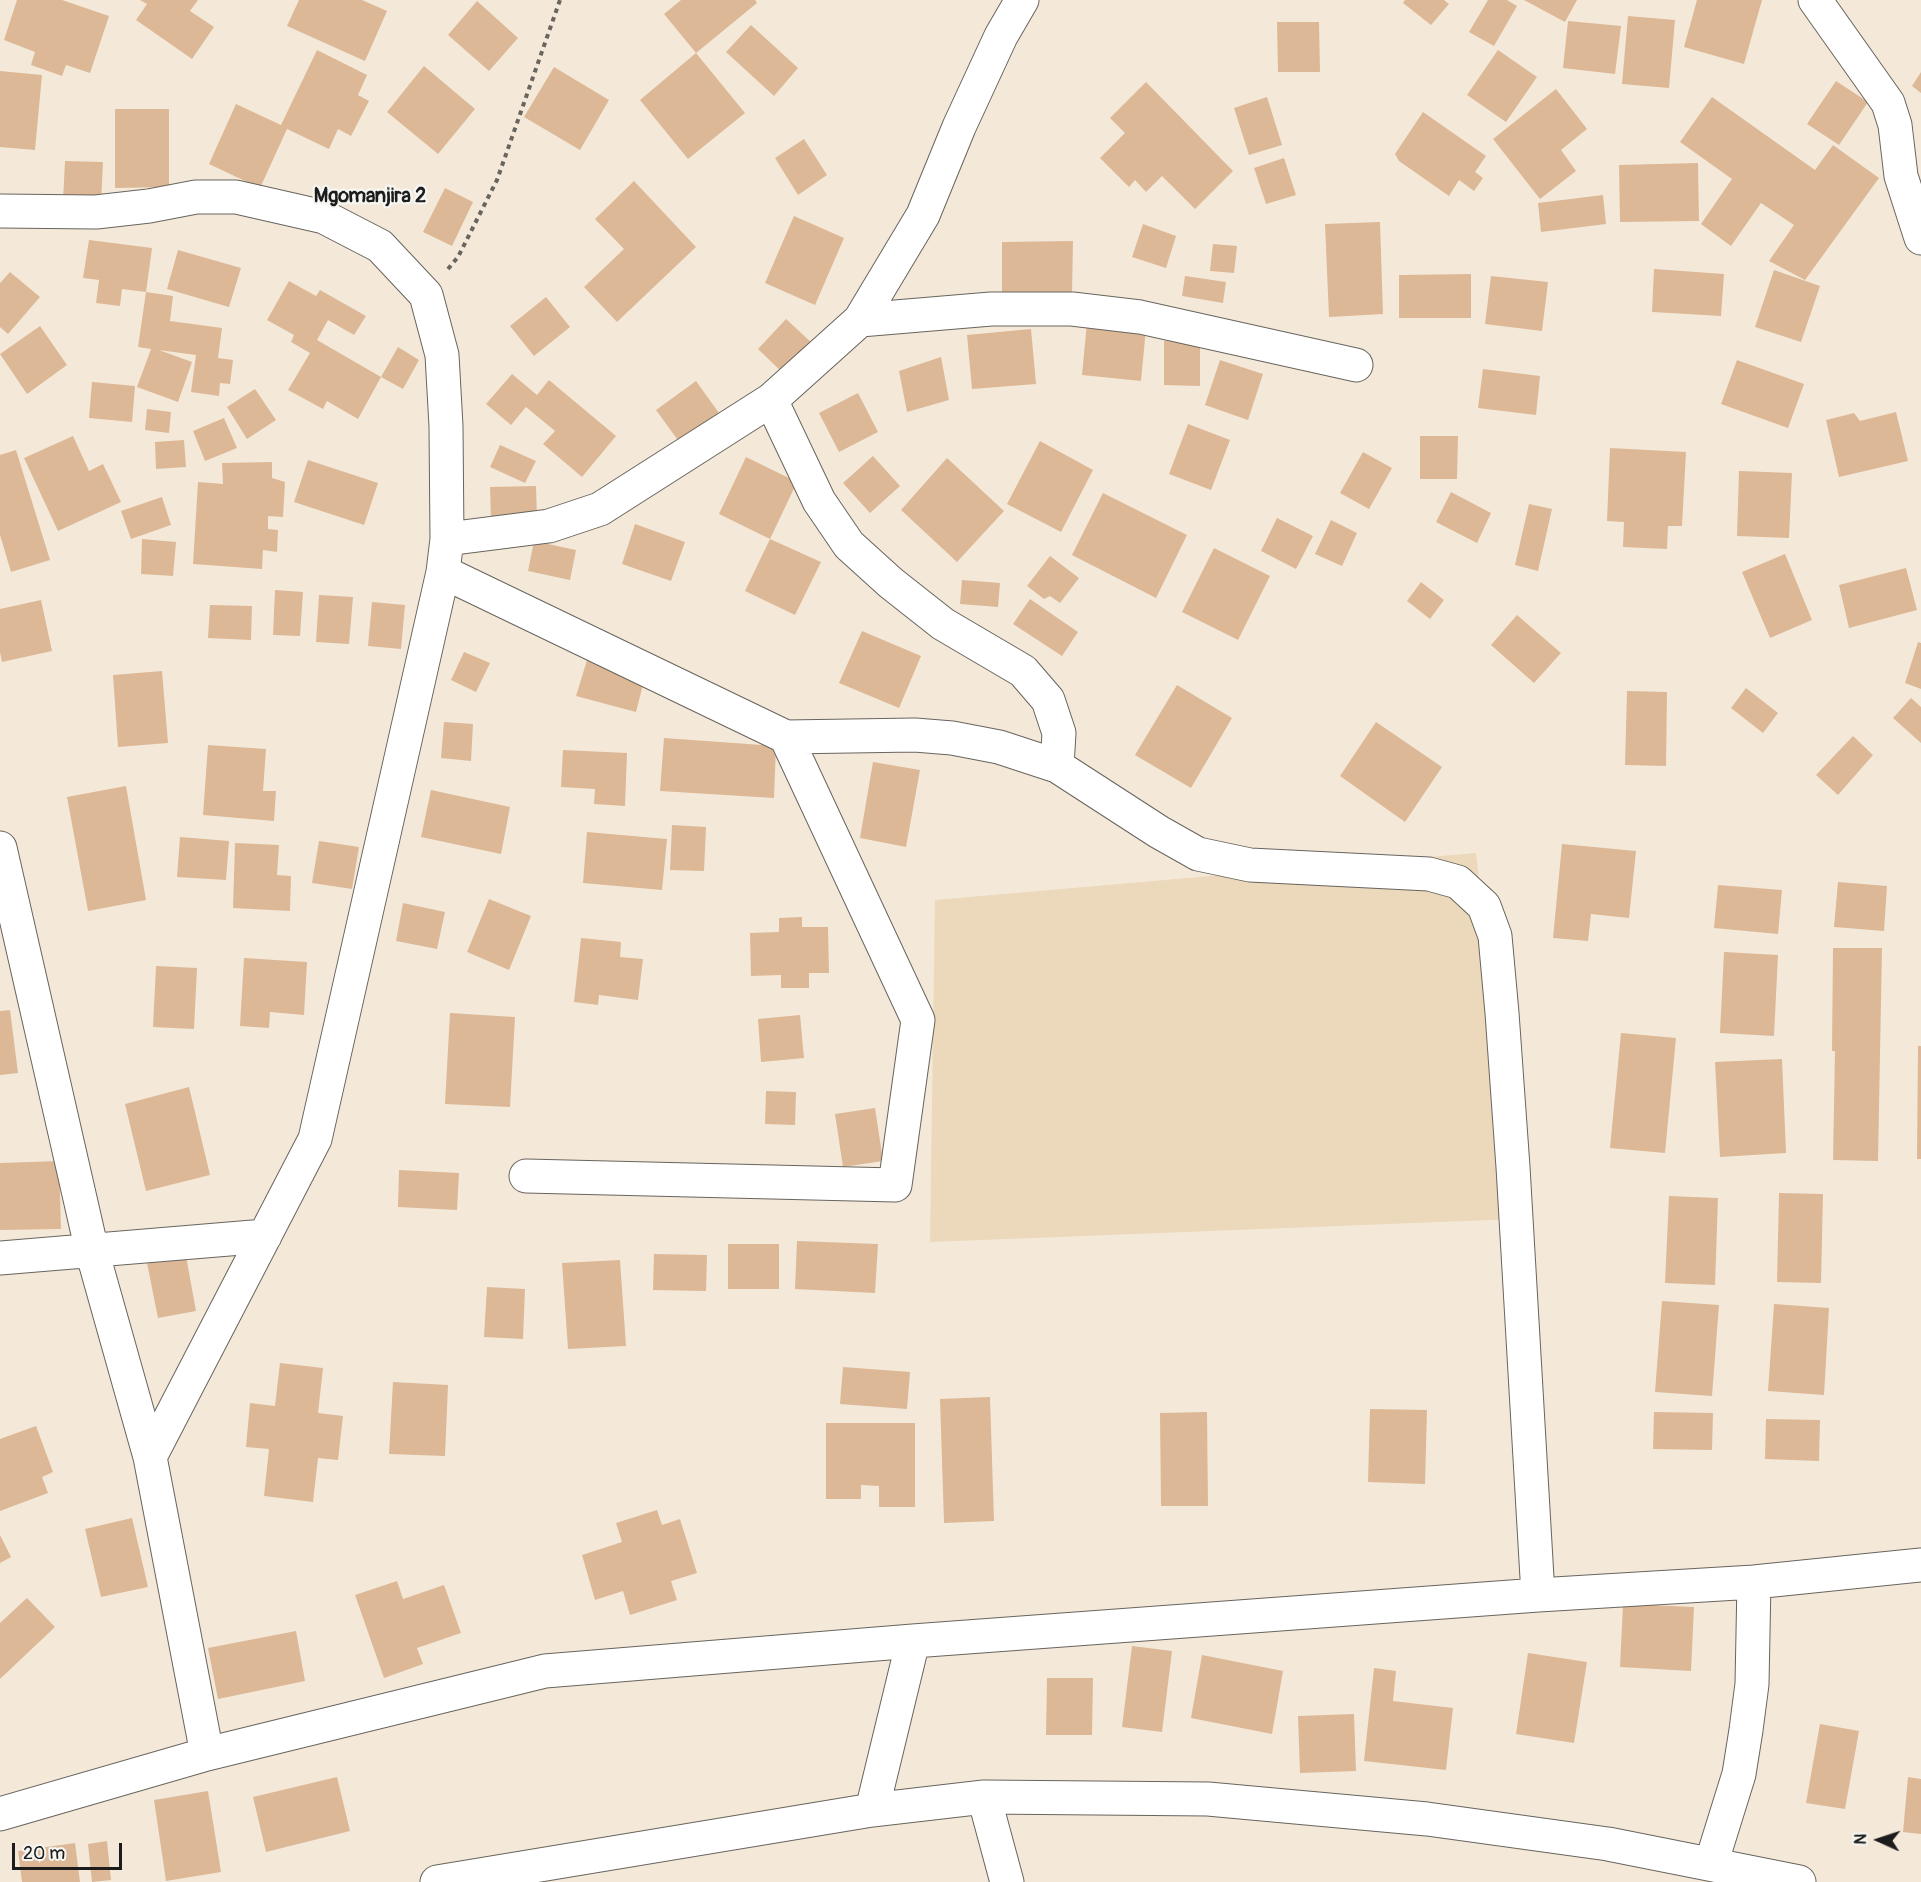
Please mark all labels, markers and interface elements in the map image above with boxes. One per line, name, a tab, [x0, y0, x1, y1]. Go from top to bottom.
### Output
district label: Mgomanjira 2	[314, 185, 426, 209]
north arrow	[1849, 1810, 1909, 1870]
scale bar	[15, 1831, 124, 1869]
text: N	[1851, 1833, 1871, 1845]
text: 20 m	[23, 1842, 65, 1865]

